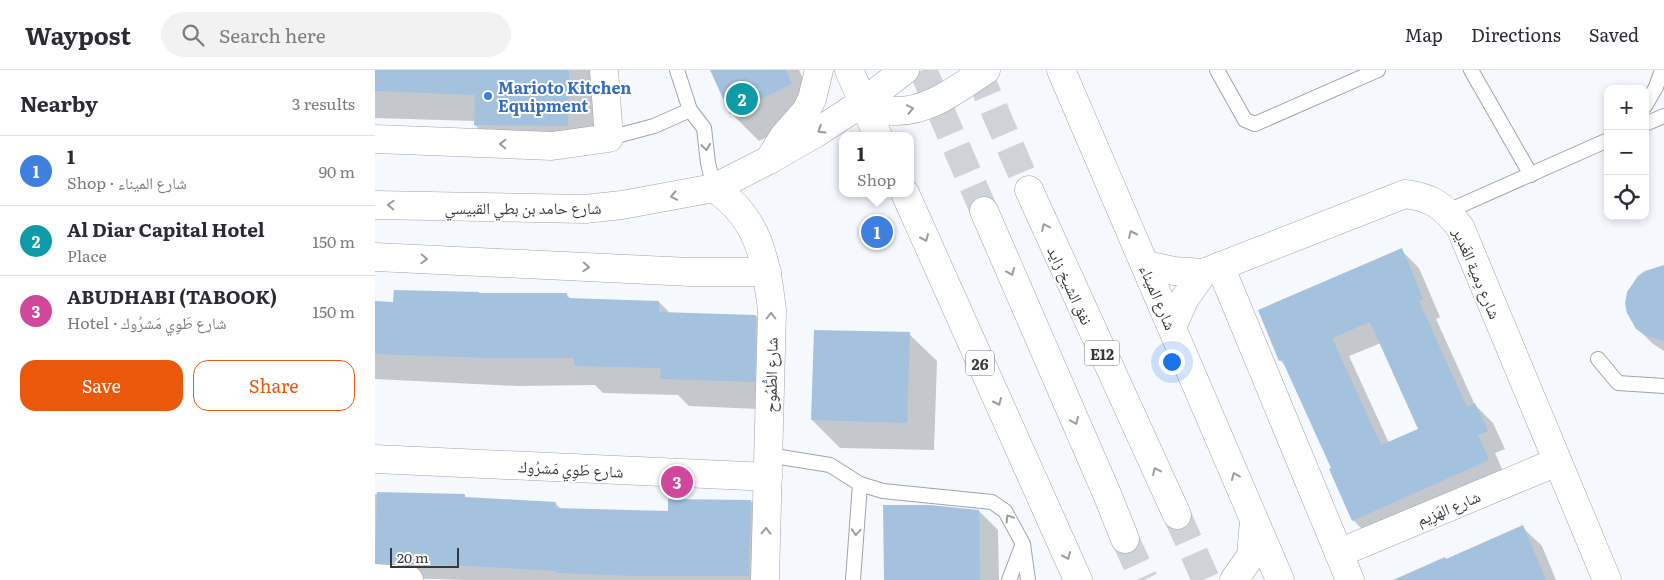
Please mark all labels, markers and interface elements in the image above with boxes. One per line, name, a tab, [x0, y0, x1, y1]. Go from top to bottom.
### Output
search box	[161, 12, 511, 57]
text: Waypost	[25, 17, 131, 52]
icon: search	[179, 21, 207, 49]
text: Search here	[219, 21, 326, 49]
text: Map	[1405, 21, 1443, 48]
text: Directions	[1471, 21, 1561, 48]
text: Saved	[1589, 21, 1639, 48]
place label: Marioto Kitchen Equipment	[498, 75, 631, 117]
pin: 2	[726, 80, 758, 118]
map controls	[1604, 85, 1649, 220]
button: +	[1604, 85, 1649, 130]
text: Nearby	[20, 87, 98, 118]
marker: Marioto Kitchen Equipment	[482, 90, 494, 102]
text: 3 results	[292, 91, 355, 115]
one-way arrow	[906, 105, 914, 115]
one-way arrow	[818, 123, 827, 133]
button: −	[1604, 130, 1649, 175]
popup	[839, 132, 914, 197]
one-way arrow	[499, 139, 507, 150]
text: 1	[857, 139, 865, 167]
text: 1	[67, 142, 75, 170]
one-way arrow	[700, 143, 711, 151]
text: 1	[33, 159, 39, 183]
text: 90 m	[319, 159, 355, 183]
text: Shop	[857, 167, 896, 191]
text: Shop · شارع الميناء	[67, 170, 187, 194]
button: locate	[1604, 175, 1649, 220]
one-way arrow	[670, 190, 679, 201]
street label: شارع حامد بن بطي القبيسي	[445, 195, 601, 221]
one-way arrow	[387, 200, 394, 210]
pin: 1	[861, 213, 893, 251]
text: Al Diar Capital Hotel	[67, 215, 265, 243]
street label: شارع دِمية الغَدير	[1448, 223, 1508, 322]
one-way arrow	[1041, 224, 1051, 233]
text: 2	[32, 229, 40, 253]
text: 150 m	[312, 229, 355, 253]
one-way arrow	[1128, 230, 1139, 239]
one-way arrow	[918, 233, 929, 242]
street label: نفق الشيخ زايد	[1042, 242, 1100, 328]
text: Place	[67, 243, 107, 267]
one-way arrow	[420, 253, 428, 264]
one-way arrow	[582, 261, 590, 272]
street label: شارع الميناء	[1134, 261, 1184, 333]
one-way arrow	[1004, 267, 1015, 276]
text: ABUDHABI (TABOOK)	[67, 282, 277, 310]
text: 3	[32, 299, 40, 323]
text: 150 m	[312, 299, 355, 323]
text: Hotel · شارع طَوِي مَشرُوك	[67, 310, 226, 334]
one-way arrow	[766, 312, 776, 320]
street label: شارع الطُّمُوح	[757, 337, 783, 413]
road number: E12	[1085, 340, 1119, 366]
your location	[1159, 349, 1185, 375]
road number: 26	[966, 350, 994, 376]
button: Save	[20, 360, 183, 411]
button: Share	[193, 360, 355, 411]
one-way arrow	[992, 397, 1003, 406]
one-way arrow	[1069, 416, 1080, 425]
street label: شارع طَوِي مَشرُوك	[518, 453, 624, 485]
pin: 3	[661, 463, 693, 501]
one-way arrow	[1153, 467, 1163, 476]
one-way arrow	[1231, 472, 1242, 481]
street label: شارع الهَزِيم	[1412, 483, 1484, 532]
one-way arrow	[1005, 514, 1015, 523]
one-way arrow	[761, 527, 772, 535]
one-way arrow	[851, 528, 862, 536]
scale bar	[390, 545, 459, 568]
text: 20 m	[397, 547, 429, 567]
one-way arrow	[1061, 551, 1071, 560]

